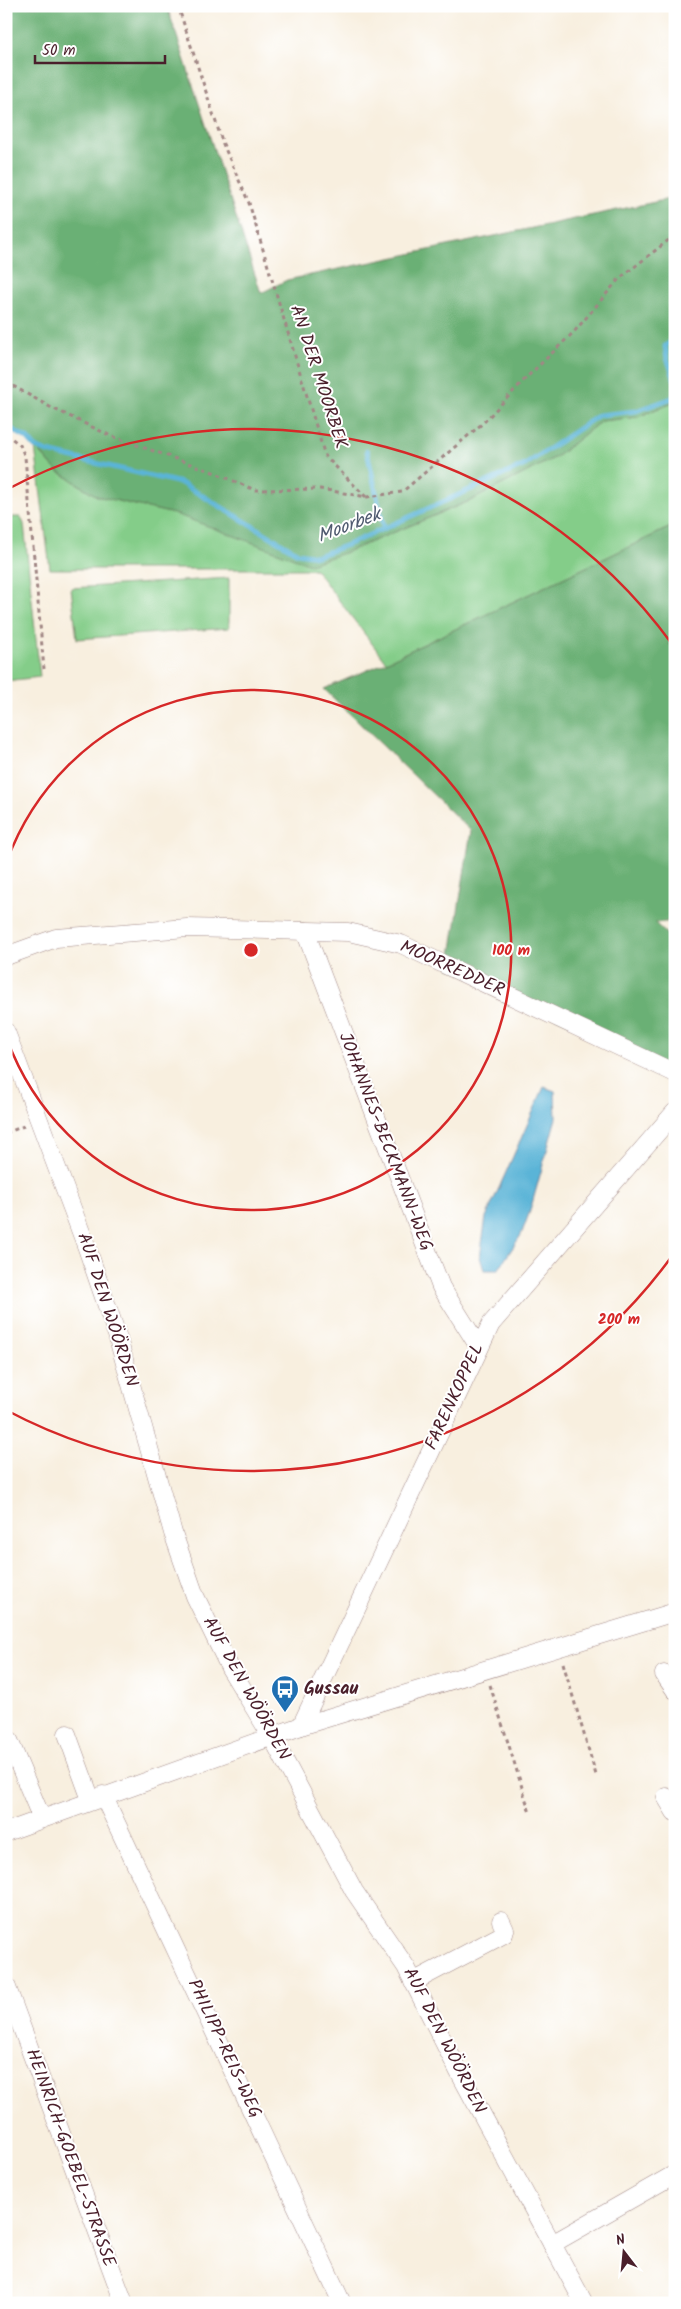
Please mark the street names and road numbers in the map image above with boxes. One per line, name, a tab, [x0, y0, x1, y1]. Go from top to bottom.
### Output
street label: AN DER MOORBEK	[281, 301, 355, 453]
street label: MOORREDDER	[395, 933, 509, 1005]
street label: JOHANNES-BECKMANN-WEG	[330, 1029, 440, 1255]
street label: AUF DEN WÖÖRDEN	[68, 1229, 146, 1391]
street label: FARENKOPPEL	[418, 1339, 492, 1455]
street label: AUF DEN WÖÖRDEN	[194, 1612, 298, 1766]
street label: AUF DEN WÖÖRDEN	[395, 1963, 493, 2119]
street label: PHILIPP-REIS-WEG	[179, 1975, 269, 2123]
street label: HEINRICH-GOEBEL-STRASSE	[17, 2045, 123, 2272]

